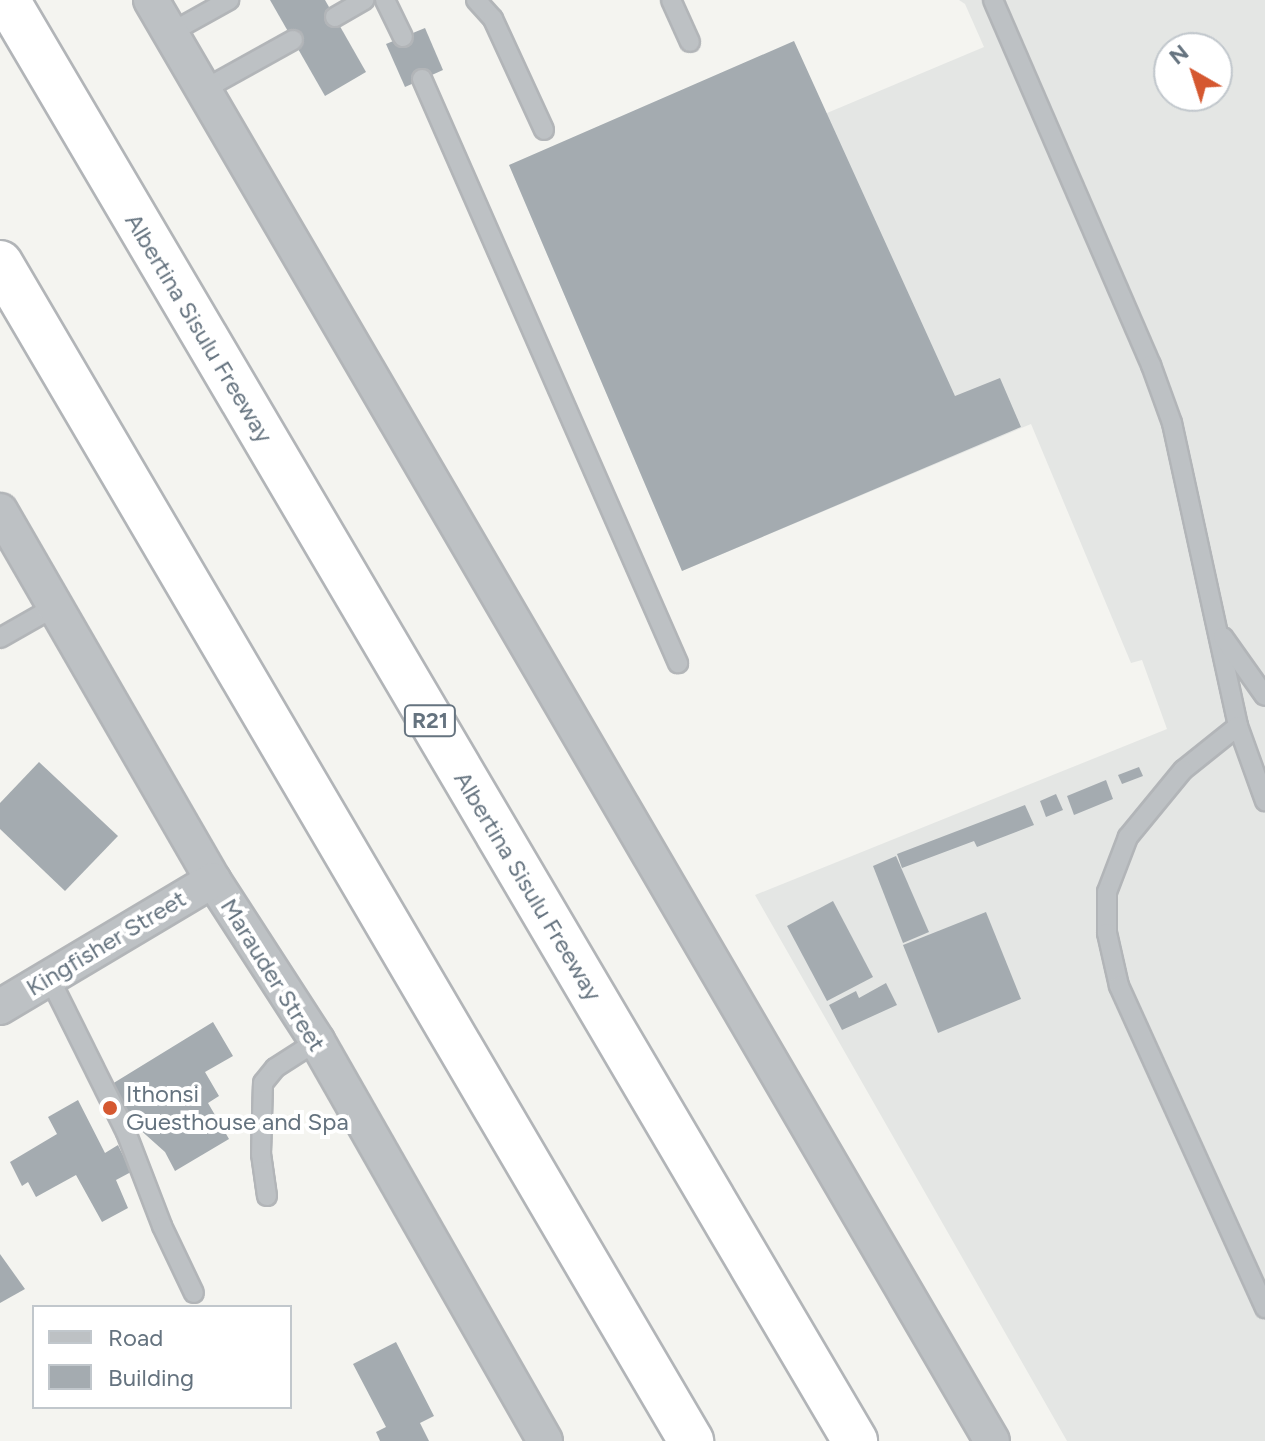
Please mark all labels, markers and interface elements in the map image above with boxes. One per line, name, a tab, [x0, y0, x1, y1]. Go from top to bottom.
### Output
north arrow	[1153, 32, 1233, 112]
text: N	[1164, 39, 1194, 70]
street label: Albertina Sisulu Freeway	[119, 208, 279, 448]
road number: R21	[402, 703, 458, 739]
street label: Albertina Sisulu Freeway	[448, 766, 608, 1006]
street label: Kingfisher Street	[21, 884, 191, 1002]
street label: Marauder Street	[215, 893, 331, 1057]
place label: Ithonsi Guesthouse and Spa	[126, 1080, 349, 1136]
marker: Ithonsi Guesthouse and Spa	[101, 1099, 119, 1117]
legend	[32, 1305, 292, 1409]
text: Road	[108, 1323, 163, 1352]
text: Building	[108, 1363, 194, 1392]

